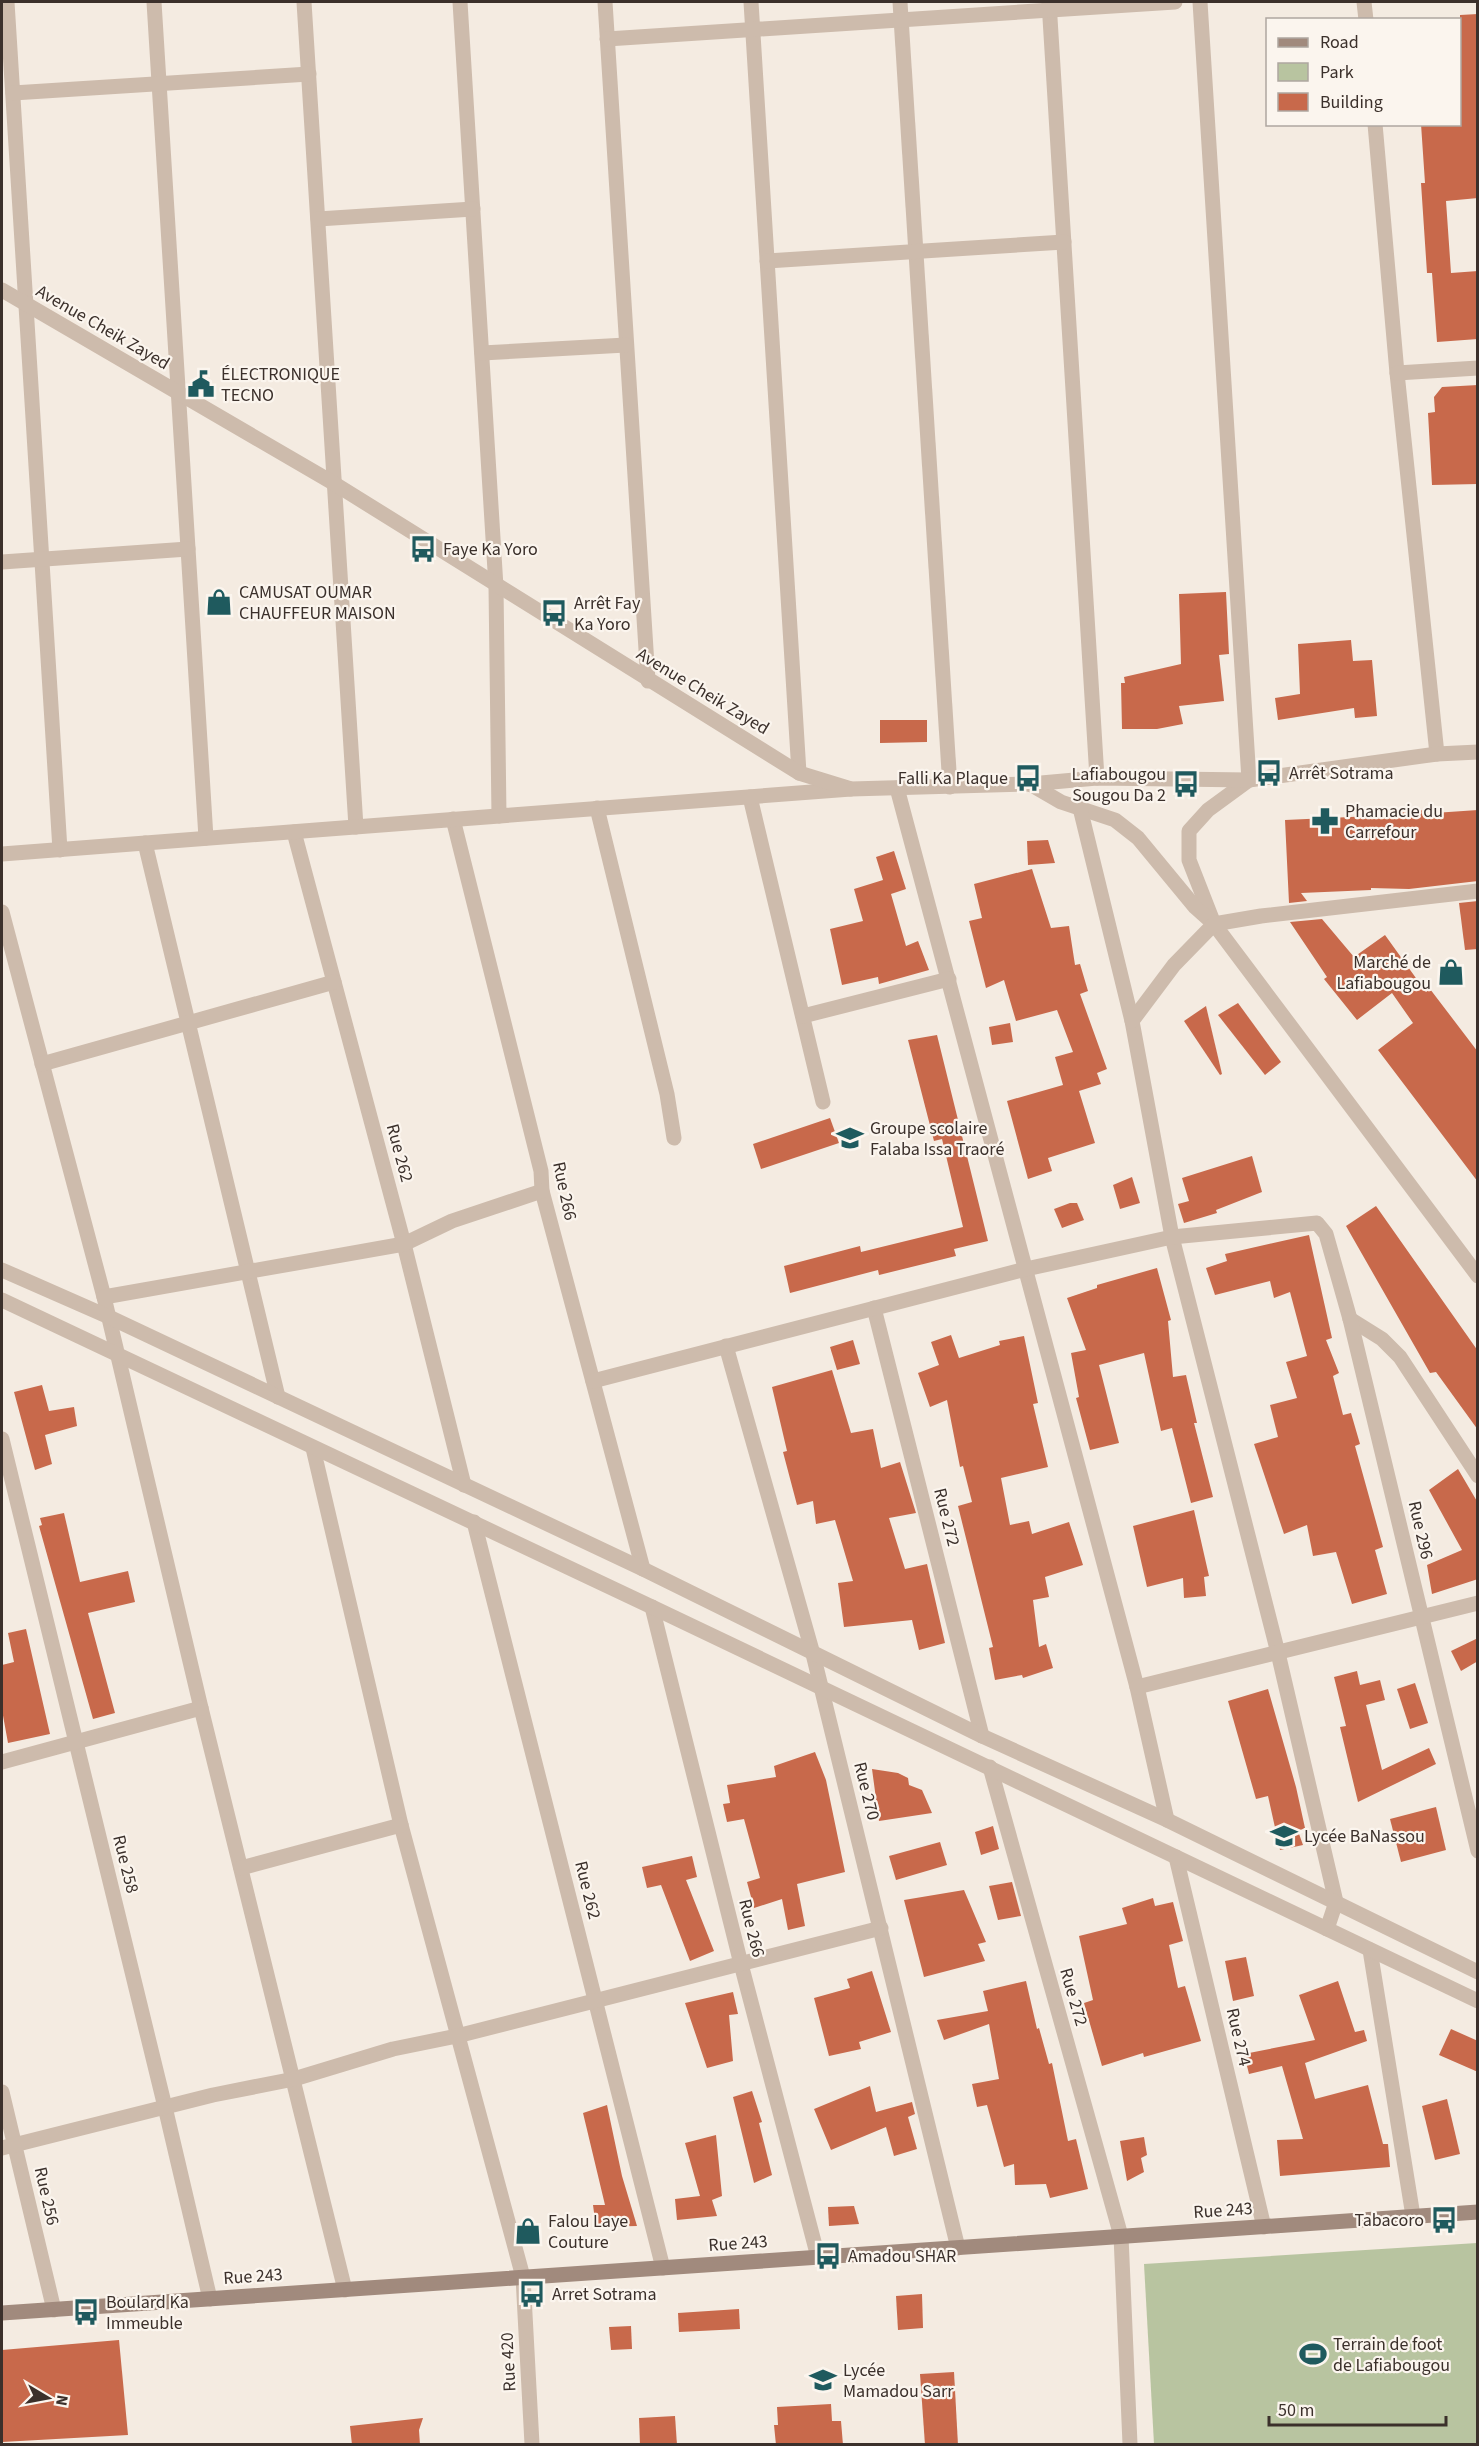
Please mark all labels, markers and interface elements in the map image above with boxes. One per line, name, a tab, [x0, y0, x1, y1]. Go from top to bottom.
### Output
legend	[1266, 18, 1461, 126]
text: Road	[1320, 30, 1359, 55]
text: Park	[1320, 60, 1354, 85]
text: Building	[1320, 90, 1383, 115]
street label: Avenue Cheik Zayed	[31, 279, 174, 376]
place label: ÉLECTRONIQUE TECNO	[221, 362, 340, 408]
public building icon: ÉLECTRONIQUE TECNO	[186, 369, 216, 399]
bus stop icon: Faye Ka Yoro	[408, 534, 438, 564]
place label: Faye Ka Yoro	[443, 537, 538, 562]
place label: CAMUSAT OUMAR CHAUFFEUR MAISON	[239, 580, 396, 626]
shop icon: CAMUSAT OUMAR CHAUFFEUR MAISON	[204, 587, 234, 617]
place label: Arrêt Fay Ka Yoro	[574, 591, 641, 637]
bus stop icon: Arrêt Fay Ka Yoro	[539, 598, 569, 628]
street label: Avenue Cheik Zayed	[632, 642, 774, 741]
bus stop icon: Arrêt Sotrama	[1254, 758, 1284, 788]
place label: Arrêt Sotrama	[1289, 761, 1394, 786]
place label: Lafiabougou Sougou Da 2	[1072, 762, 1166, 808]
bus stop icon: Falli Ka Plaque	[1013, 763, 1043, 793]
place label: Falli Ka Plaque	[898, 766, 1008, 791]
bus stop icon: Lafiabougou Sougou Da 2	[1171, 769, 1201, 799]
place label: Phamacie du Carrefour	[1345, 799, 1443, 845]
pharmacy icon: Phamacie du Carrefour	[1310, 806, 1340, 836]
place label: Marché de Lafiabougou	[1337, 950, 1431, 996]
shop icon: Marché de Lafiabougou	[1436, 957, 1466, 987]
place label: Groupe scolaire Falaba Issa Traoré	[870, 1116, 1004, 1162]
street label: Rue 262	[380, 1121, 419, 1185]
school or university icon: Groupe scolaire Falaba Issa Traoré	[835, 1123, 865, 1153]
street label: Rue 266	[546, 1159, 583, 1223]
street label: Rue 272	[927, 1485, 966, 1549]
street label: Rue 296	[1402, 1498, 1439, 1562]
street label: Rue 270	[847, 1759, 886, 1823]
school or university icon: Lycée BaNassou	[1269, 1821, 1299, 1851]
place label: Lycée BaNassou	[1304, 1824, 1425, 1849]
street label: Rue 258	[106, 1832, 145, 1896]
street label: Rue 262	[568, 1858, 607, 1922]
street label: Rue 266	[732, 1896, 771, 1960]
street label: Rue 272	[1053, 1965, 1094, 2029]
street label: Rue 274	[1220, 2005, 1257, 2069]
street label: Rue 256	[28, 2164, 65, 2228]
street label: Rue 243	[1193, 2196, 1254, 2225]
bus stop icon: Tabacoro	[1429, 2205, 1459, 2235]
place label: Tabacoro	[1354, 2208, 1424, 2233]
place label: Falou Laye Couture	[548, 2209, 628, 2255]
shop icon: Falou Laye Couture	[513, 2216, 543, 2246]
street label: Rue 243	[708, 2229, 769, 2258]
bus stop icon: Amadou SHAR	[813, 2241, 843, 2271]
place label: Amadou SHAR	[848, 2244, 956, 2269]
street label: Rue 243	[223, 2262, 284, 2291]
bus stop icon: Arret Sotrama	[517, 2279, 547, 2309]
place label: Arret Sotrama	[552, 2282, 657, 2307]
place label: Boulard Ka Immeuble	[106, 2290, 189, 2336]
bus stop icon: Boulard Ka Immeuble	[71, 2297, 101, 2327]
street label: Rue 420	[494, 2332, 523, 2392]
place label: Terrain de foot de Lafiabougou	[1333, 2332, 1450, 2378]
sports icon: Terrain de foot de Lafiabougou	[1298, 2339, 1328, 2369]
place label: Lycée Mamadou Sarr	[843, 2358, 954, 2404]
school or university icon: Lycée Mamadou Sarr	[808, 2365, 838, 2395]
north arrow	[18, 2368, 78, 2428]
scale bar	[1269, 2389, 1446, 2427]
text: N	[50, 2393, 74, 2408]
text: 50 m	[1278, 2398, 1314, 2423]

